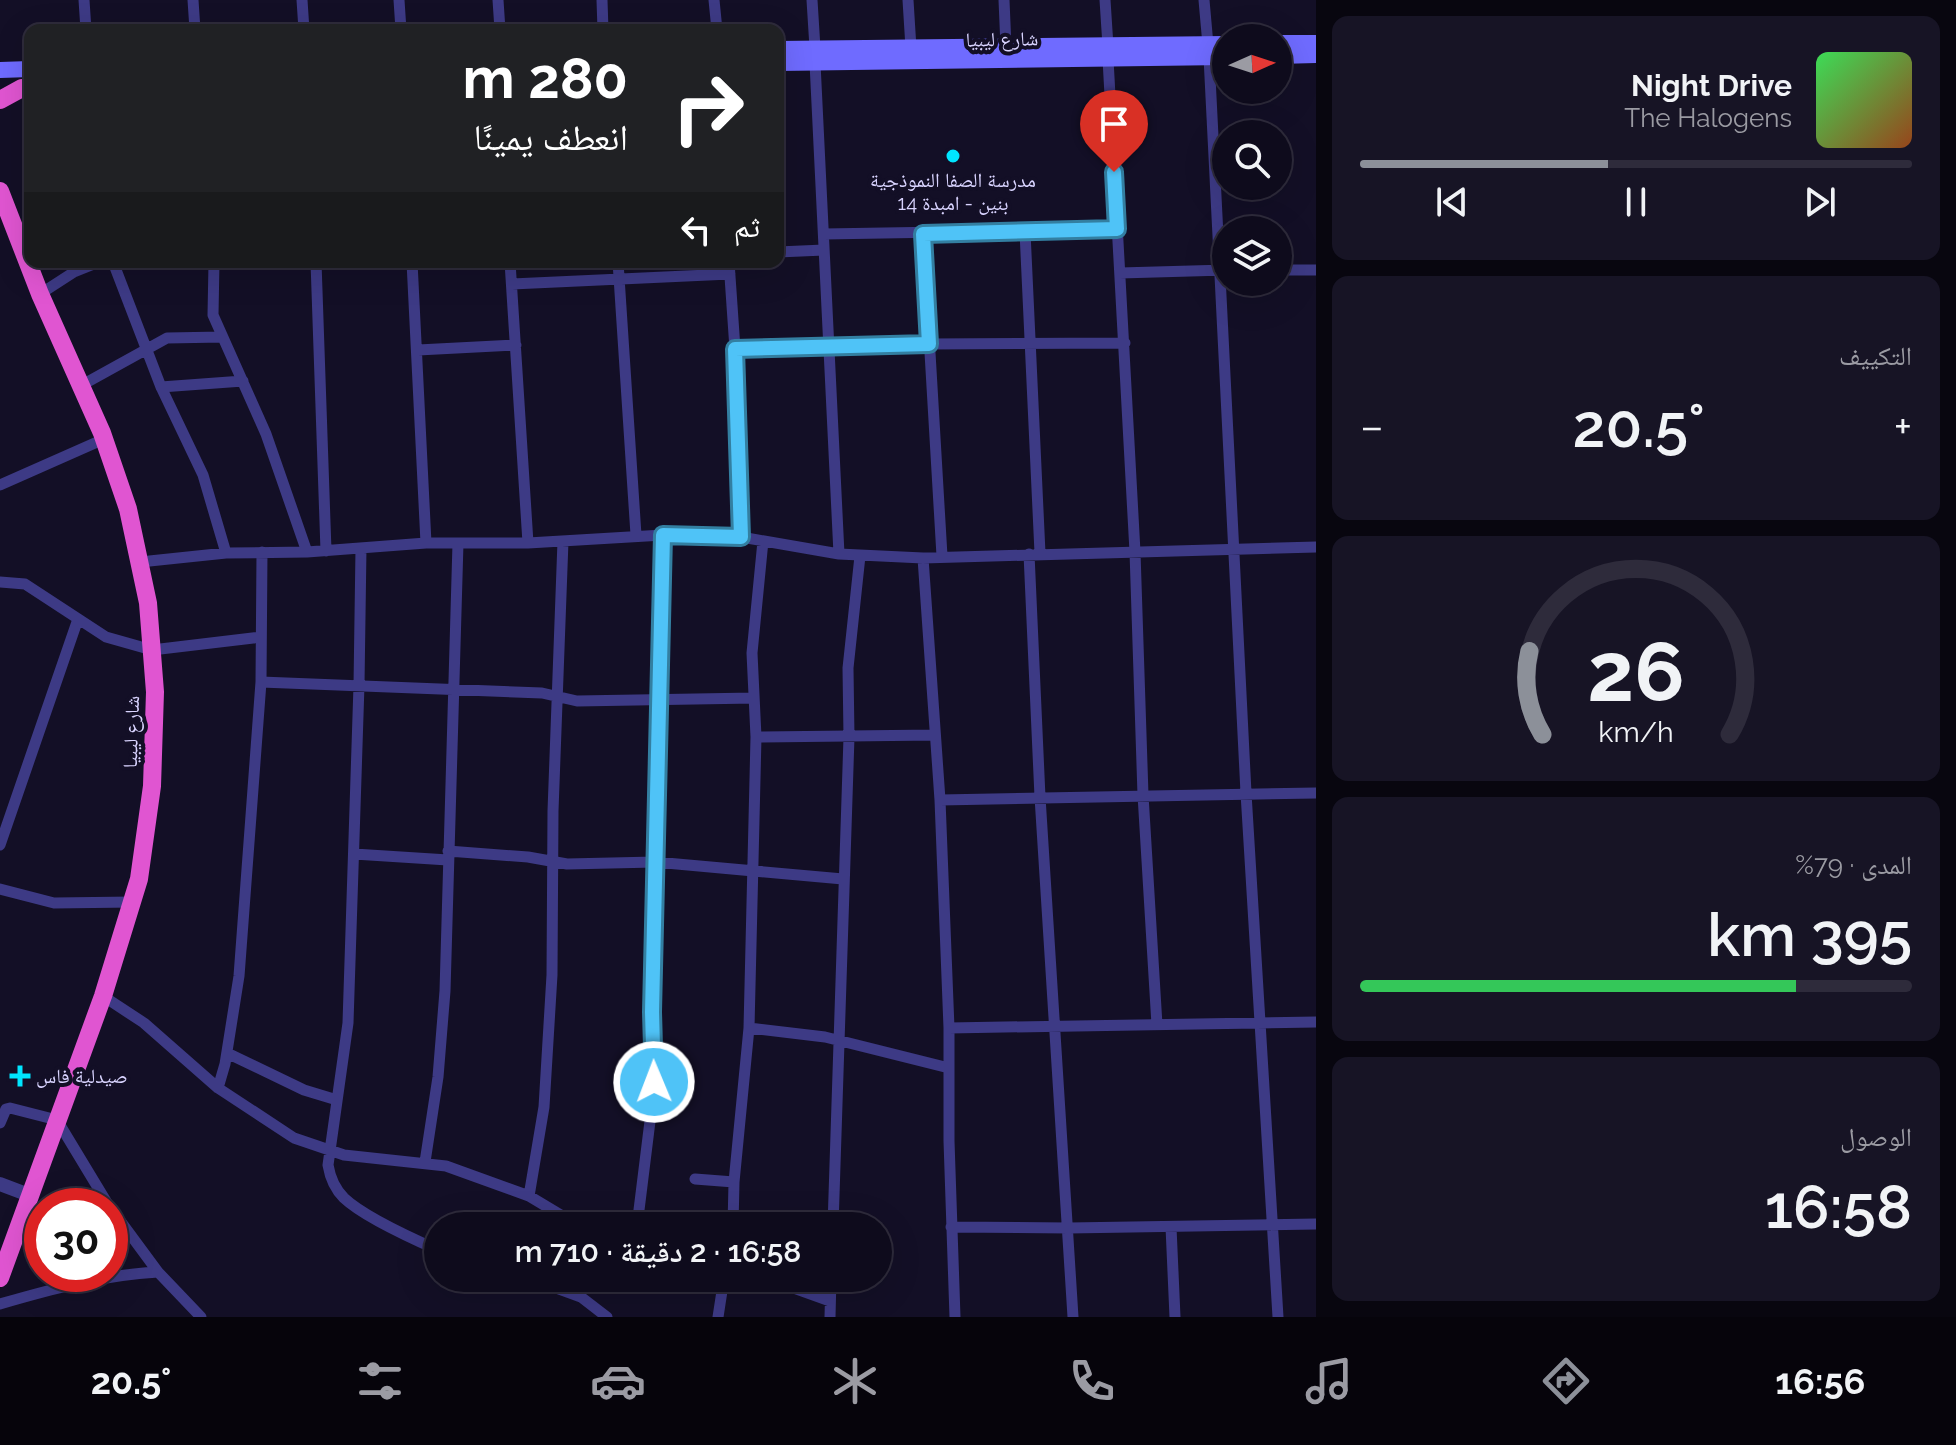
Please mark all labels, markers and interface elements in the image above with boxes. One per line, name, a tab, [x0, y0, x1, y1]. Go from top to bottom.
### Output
north arrow	[1212, 24, 1292, 104]
map controls	[1212, 24, 1292, 296]
street label: شارع ليبيا	[965, 26, 1039, 53]
text: 280 m	[463, 45, 628, 111]
icon: right	[656, 56, 760, 160]
text: Night Drive	[1631, 68, 1792, 103]
pin	[1080, 90, 1148, 172]
icon: arrive	[1092, 102, 1136, 146]
text: The Halogens	[1624, 103, 1792, 133]
text: انعطف يمينًا	[474, 116, 628, 158]
button: search	[1212, 120, 1292, 200]
marker: مدرسة الصفا النموذجية بنين - امبدة 14	[944, 147, 962, 165]
place label: مدرسة الصفا النموذجية بنين - امبدة 14	[870, 168, 1036, 215]
icon: previous	[1430, 180, 1474, 224]
icon: pause	[1614, 180, 1658, 224]
icon: next	[1798, 180, 1842, 224]
icon: left	[674, 208, 718, 252]
text: ثم	[734, 209, 760, 244]
button: layers	[1212, 216, 1292, 296]
text: التكييف	[1839, 341, 1912, 371]
text: 20.5°	[1573, 391, 1705, 461]
text: −	[1360, 401, 1384, 452]
text: +	[1894, 401, 1912, 452]
text: 26	[1587, 622, 1685, 719]
street label: شارع ليبيا	[118, 695, 145, 769]
text: km/h	[1598, 715, 1674, 749]
text: المدى · 79%	[1795, 850, 1912, 880]
text: 395 km	[1707, 900, 1912, 970]
position arrow	[612, 1040, 696, 1124]
place label: صيدلية فاس	[36, 1064, 128, 1088]
marker: صيدلية فاس	[11, 1067, 29, 1085]
text: الوصول	[1840, 1122, 1912, 1152]
text: 16:58	[1765, 1172, 1912, 1242]
speed limit sign: 30	[24, 1188, 128, 1292]
text: 16:58 · 2 دقيقة · 710 m	[515, 1234, 801, 1269]
icon: filters	[352, 1353, 408, 1409]
icon: car	[590, 1353, 646, 1409]
icon: climate	[827, 1353, 883, 1409]
icon: phone	[1064, 1353, 1120, 1409]
icon: music	[1301, 1353, 1357, 1409]
icon: directions	[1538, 1353, 1594, 1409]
text: 20.5°	[91, 1360, 171, 1402]
text: 16:56	[1775, 1360, 1865, 1402]

